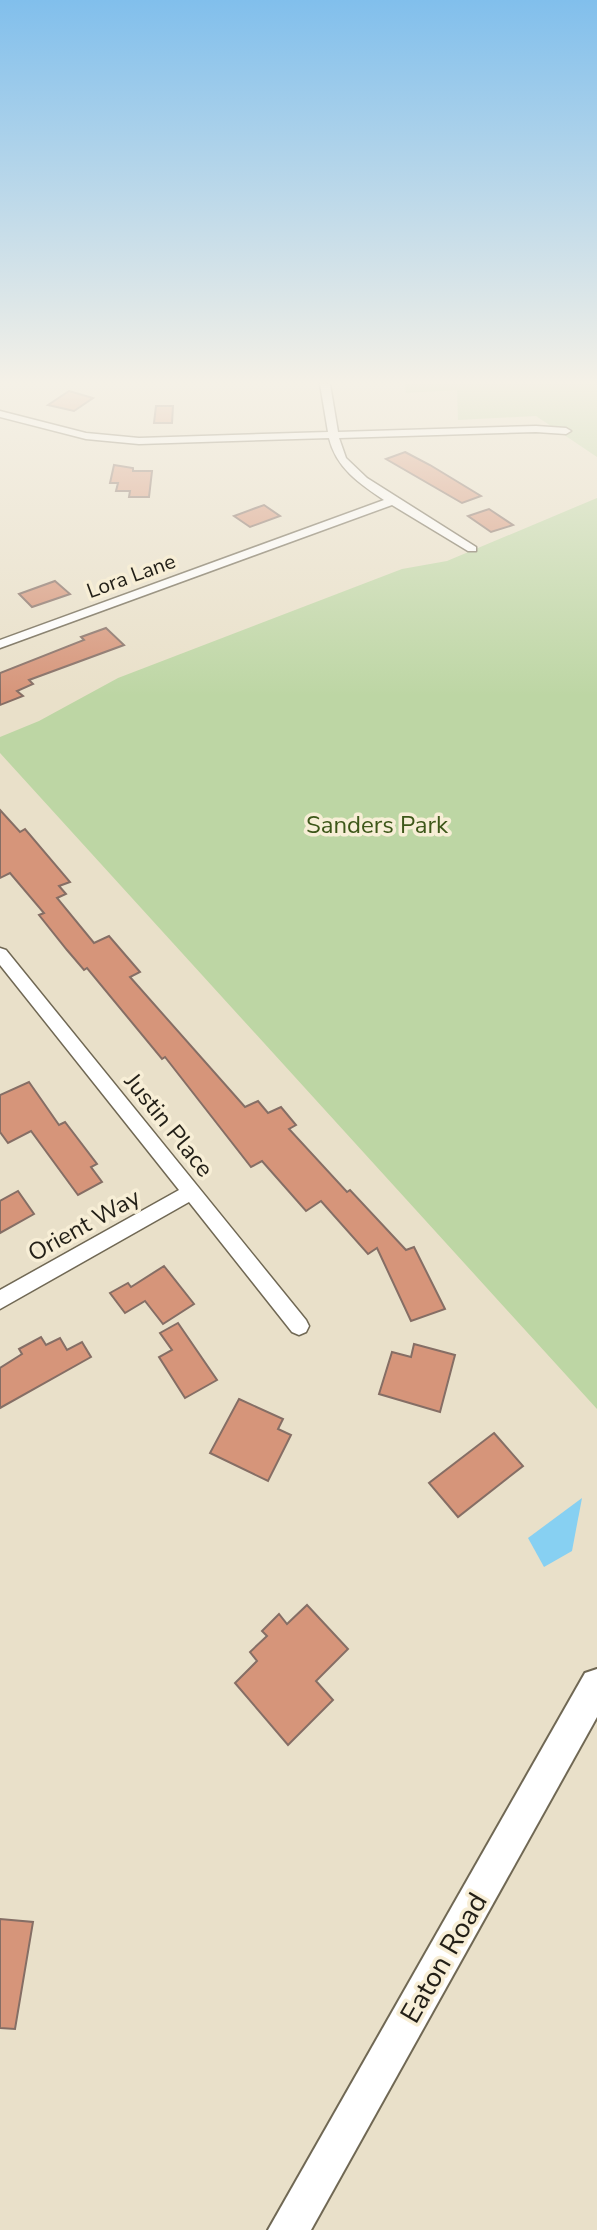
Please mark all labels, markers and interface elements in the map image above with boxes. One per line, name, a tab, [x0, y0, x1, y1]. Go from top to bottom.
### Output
street label: Lora Lane	[83, 547, 179, 605]
park label: Sanders Park	[306, 809, 449, 841]
street label: Justin Place	[117, 1066, 221, 1184]
street label: Orient Way	[22, 1181, 146, 1269]
street label: Eaton Road	[391, 1886, 497, 2030]

